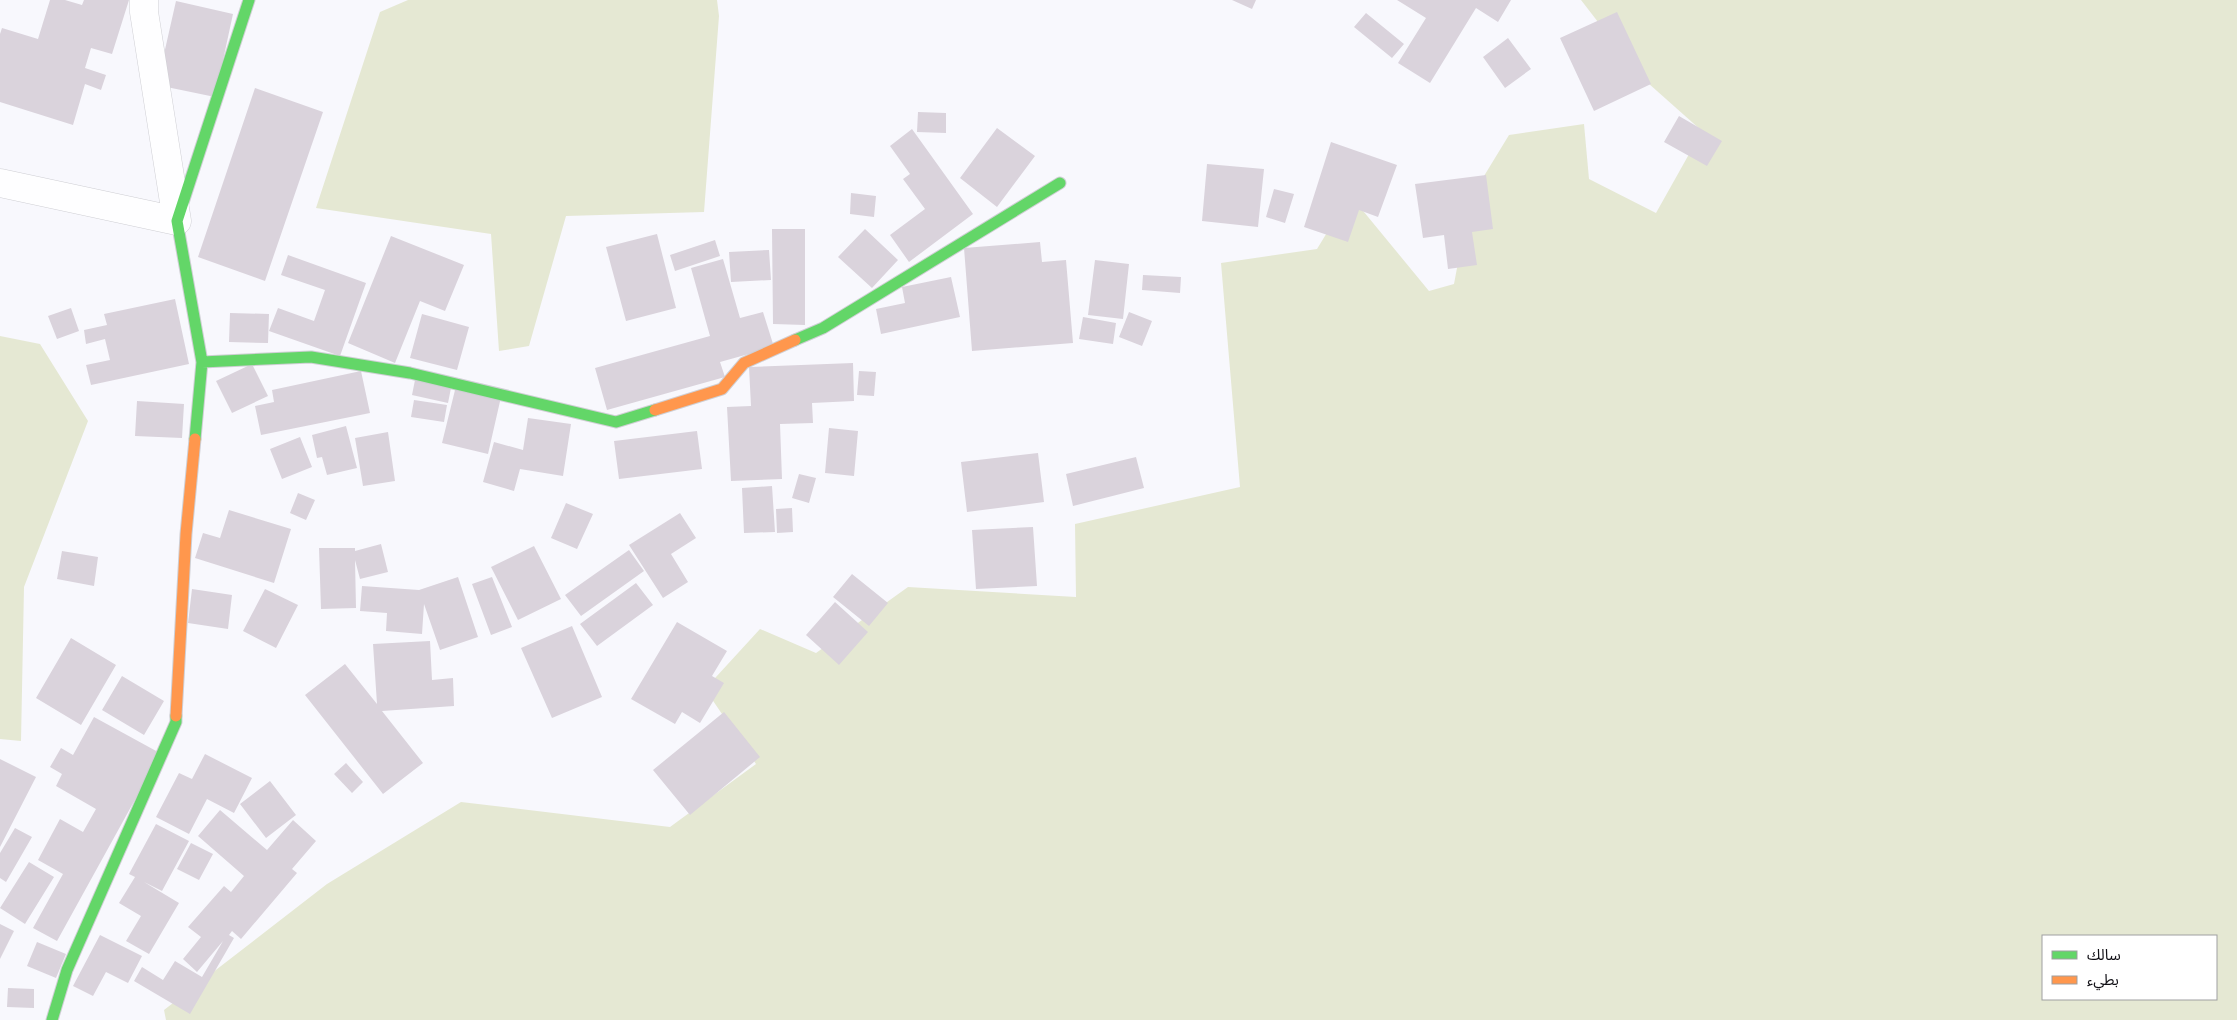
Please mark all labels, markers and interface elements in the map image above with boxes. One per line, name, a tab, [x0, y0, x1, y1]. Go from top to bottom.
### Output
legend	[2042, 935, 2217, 1000]
text: سالك	[2087, 945, 2121, 964]
text: بطيء	[2087, 970, 2119, 991]

